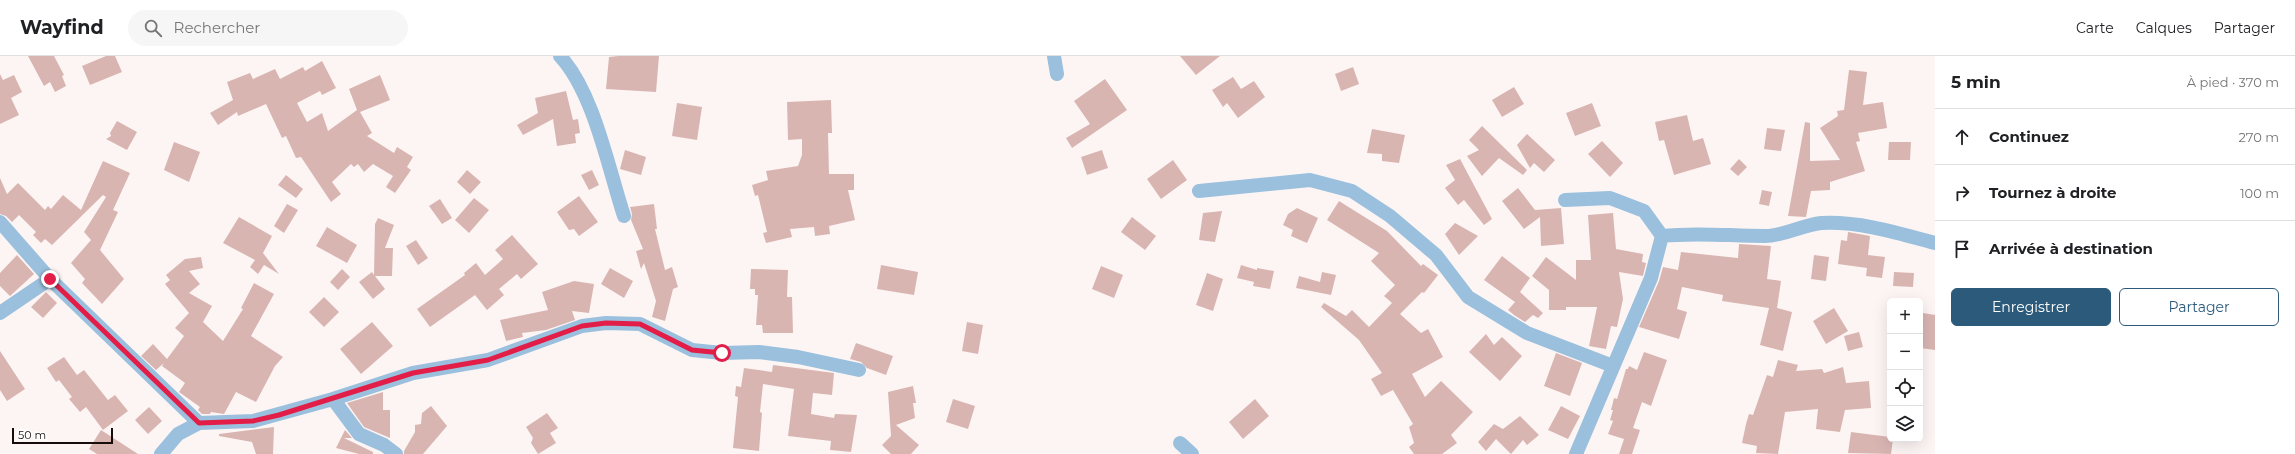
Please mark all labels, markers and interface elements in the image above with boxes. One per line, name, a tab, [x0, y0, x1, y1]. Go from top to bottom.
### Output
search box	[128, 10, 408, 46]
text: Wayfind	[20, 16, 104, 39]
icon: search	[142, 17, 164, 39]
text: Rechercher	[174, 18, 260, 37]
text: Carte	[2076, 19, 2114, 37]
text: Calques	[2136, 19, 2192, 37]
text: Partager	[2214, 19, 2275, 37]
text: 5 min	[1951, 72, 2001, 92]
text: À pied · 370 m	[2187, 74, 2279, 90]
icon: ahead	[1951, 126, 1973, 148]
text: Continuez	[1989, 127, 2069, 146]
text: 270 m	[2238, 129, 2279, 145]
icon: right	[1951, 182, 1973, 204]
text: Tournez à droite	[1989, 183, 2117, 202]
text: 100 m	[2240, 185, 2279, 201]
icon: arrive	[1951, 238, 1973, 260]
text: Arrivée à destination	[1989, 239, 2153, 258]
route end	[41, 270, 59, 288]
button: Enregistrer	[1951, 288, 2111, 326]
button: Partager	[2119, 288, 2279, 326]
map controls	[1887, 298, 1923, 442]
button: +	[1887, 298, 1923, 334]
button: −	[1887, 334, 1923, 370]
route start	[713, 344, 731, 362]
button: locate	[1887, 370, 1923, 406]
button: layers	[1887, 406, 1923, 442]
scale bar	[12, 426, 113, 445]
text: 50 m	[18, 428, 46, 442]

